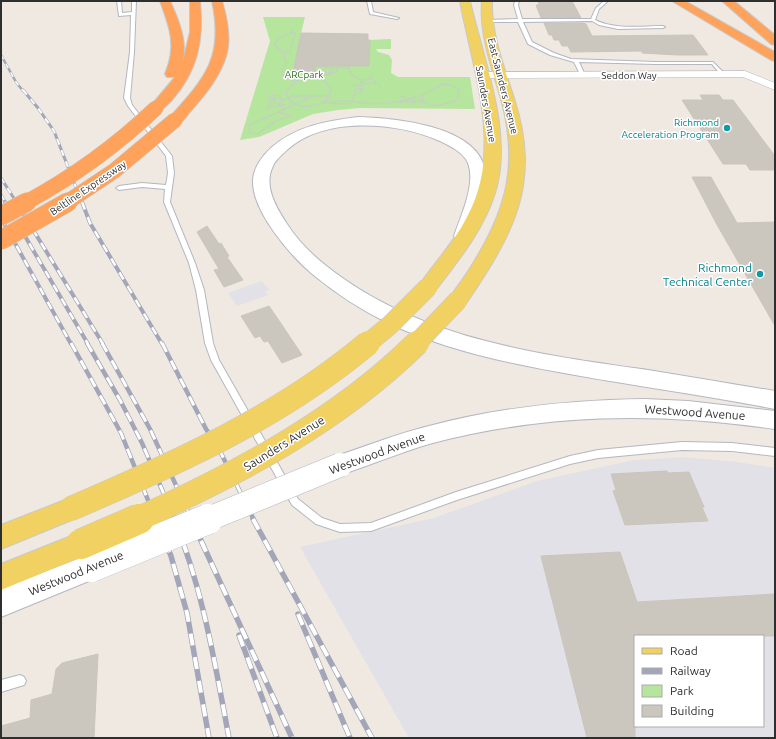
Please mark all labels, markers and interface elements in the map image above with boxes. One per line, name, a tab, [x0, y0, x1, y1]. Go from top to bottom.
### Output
street label: East Saunders Avenue	[485, 37, 521, 135]
street label: Saunders Avenue	[473, 65, 499, 143]
park label: ARCpark	[285, 69, 323, 80]
street label: Seddon Way	[601, 70, 657, 81]
place label: Richmond Acceleration Program	[622, 117, 719, 140]
marker: Richmond Acceleration Program	[722, 123, 732, 133]
street label: Beltline Expressway	[48, 158, 128, 218]
place label: Richmond Technical Center	[663, 261, 752, 288]
marker: Richmond Technical Center	[755, 269, 765, 279]
street label: Westwood Avenue	[644, 402, 746, 422]
street label: Saunders Avenue	[241, 413, 327, 473]
street label: Westwood Avenue	[327, 430, 427, 476]
street label: Westwood Avenue	[27, 548, 125, 598]
legend	[634, 635, 764, 727]
text: Road	[670, 644, 698, 657]
text: Railway	[670, 664, 711, 677]
text: Park	[670, 684, 694, 697]
text: Building	[670, 704, 714, 717]

